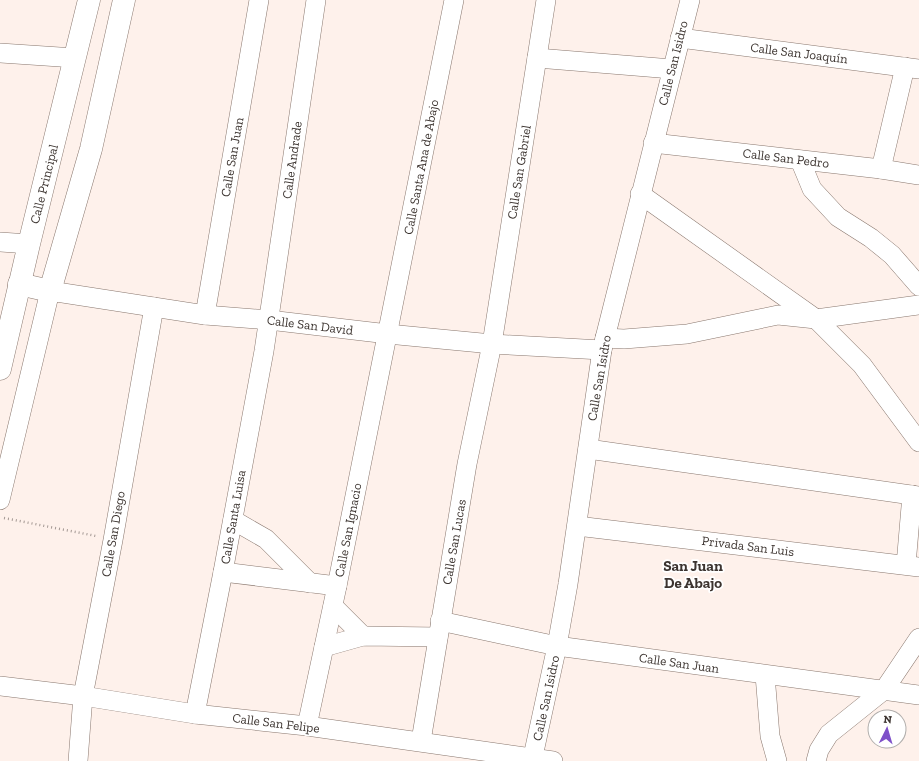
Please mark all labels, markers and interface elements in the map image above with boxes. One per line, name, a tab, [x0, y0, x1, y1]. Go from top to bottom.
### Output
street label: Calle San Isidro	[655, 19, 691, 107]
street label: Calle San Joaquín	[750, 40, 849, 66]
street label: Calle Santa Ana de Abajo	[401, 98, 443, 236]
street label: Calle San Juan	[218, 115, 246, 198]
street label: Calle Andrade	[279, 120, 305, 200]
street label: Calle San Gabriel	[504, 123, 534, 220]
street label: Calle Principal	[27, 142, 61, 225]
street label: Calle San Pedro	[742, 145, 830, 171]
street label: Calle San David	[266, 312, 354, 338]
street label: Calle San Isidro	[584, 334, 614, 422]
street label: Calle Santa Luisa	[217, 468, 249, 565]
street label: Calle San Ignacio	[332, 481, 365, 578]
street label: Calle San Diego	[98, 490, 128, 578]
street label: Calle San Lucas	[439, 498, 469, 586]
street label: Privada San Luis	[701, 533, 795, 559]
district label: San Juan De Abajo	[663, 557, 723, 592]
street label: Calle San Juan	[638, 650, 721, 676]
street label: Calle San Isidro	[530, 654, 562, 742]
north arrow	[867, 709, 907, 749]
street label: Calle San Felipe	[232, 710, 320, 736]
text: N	[883, 713, 893, 726]

